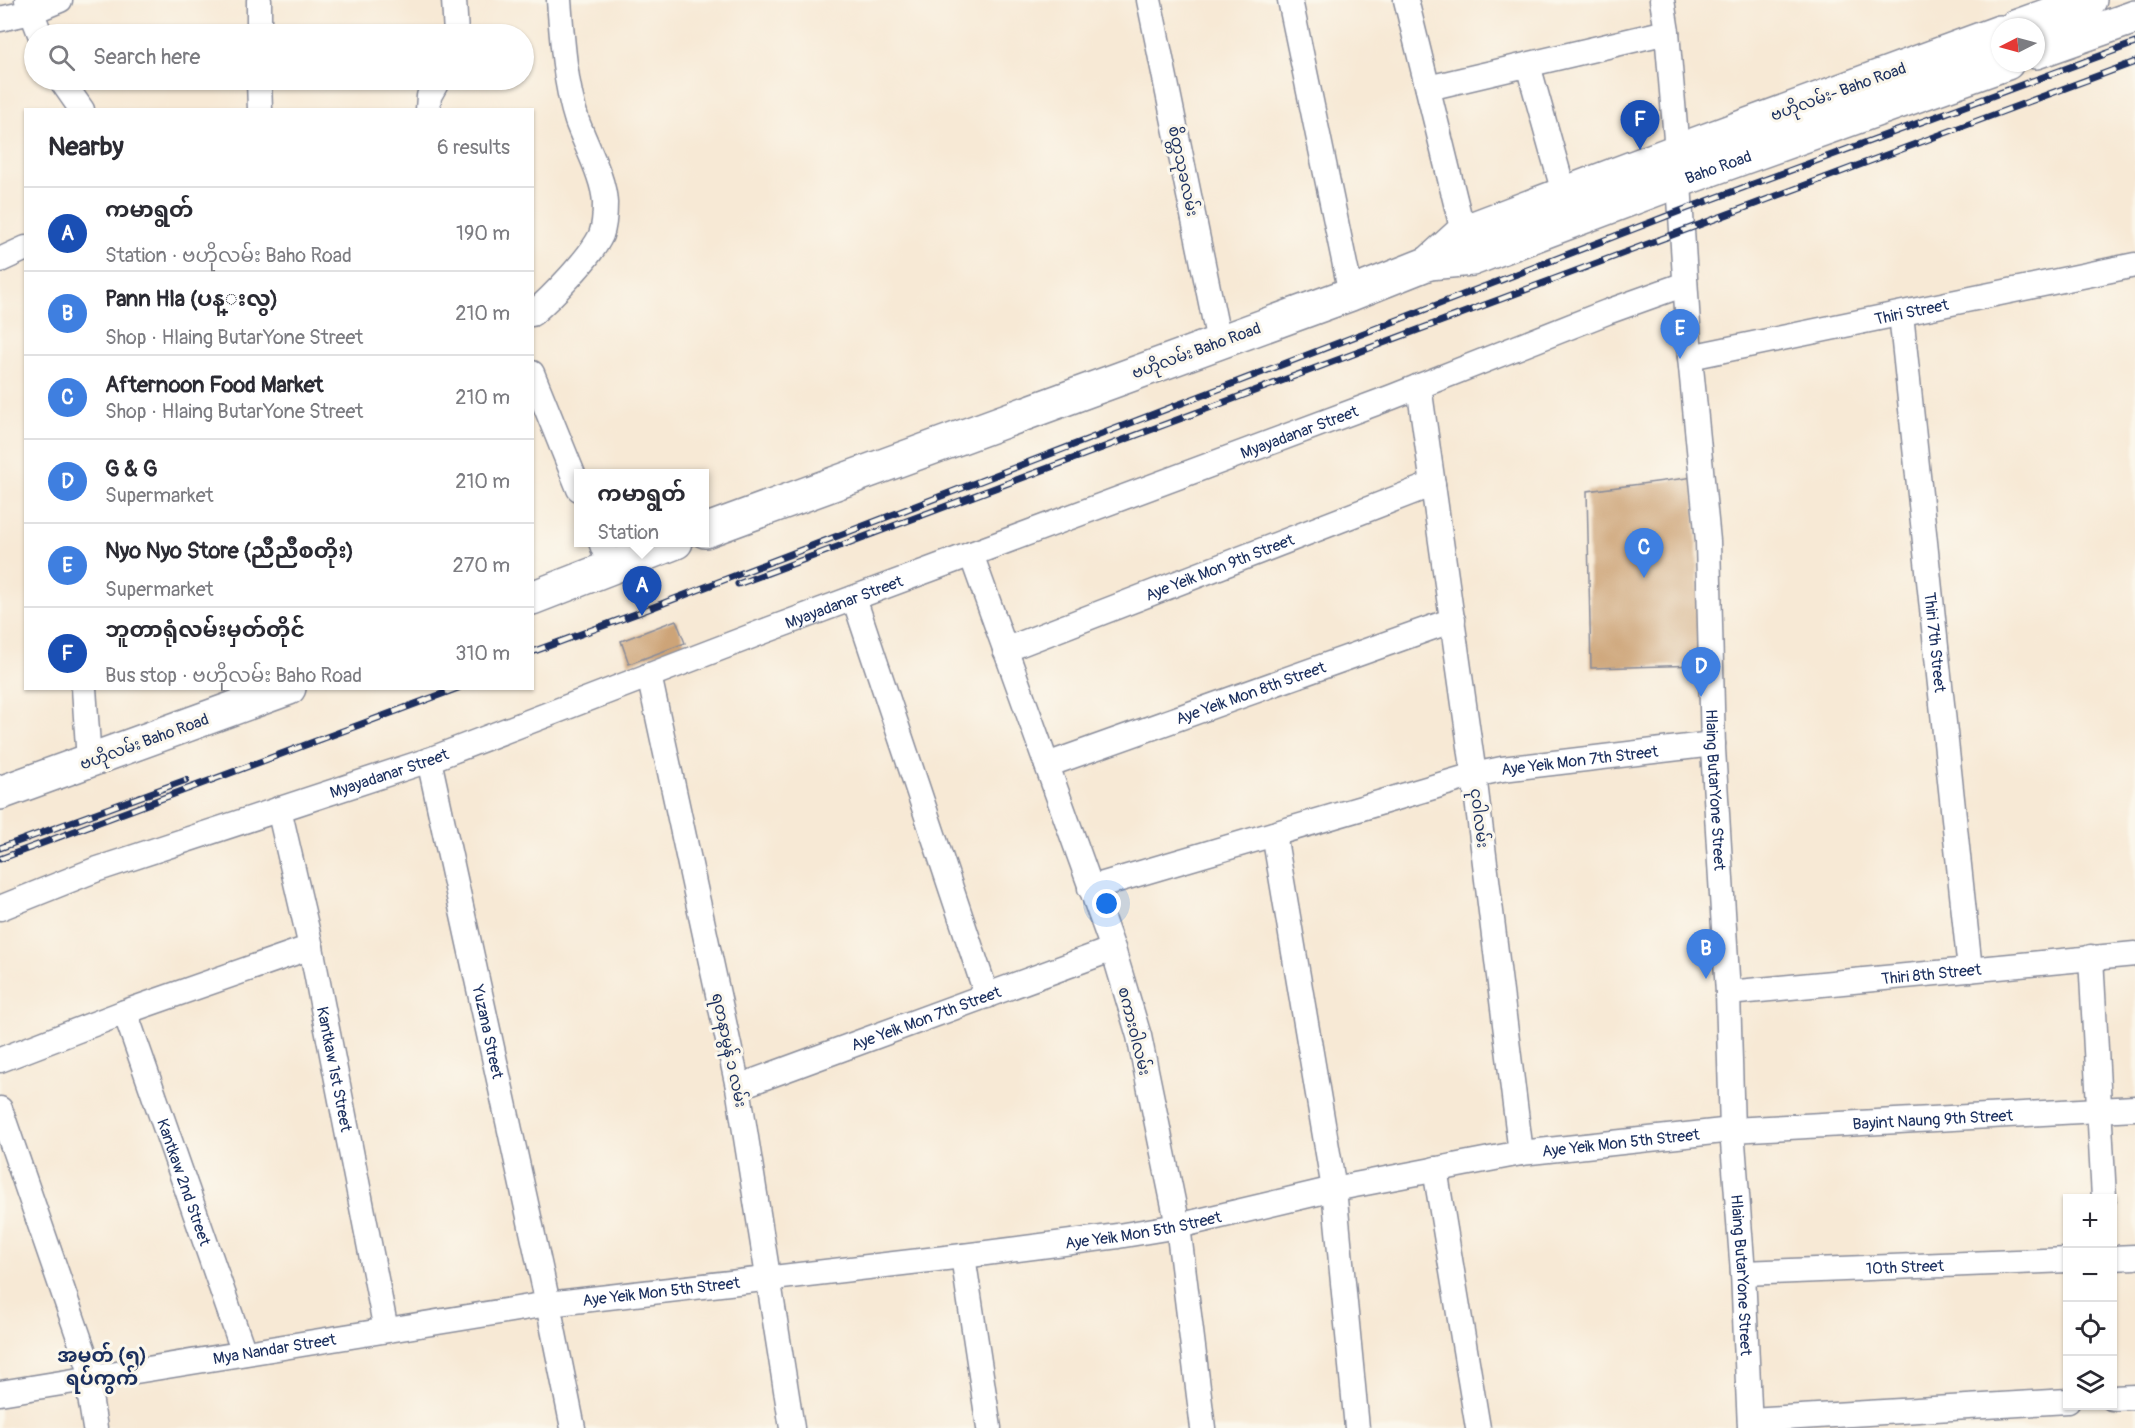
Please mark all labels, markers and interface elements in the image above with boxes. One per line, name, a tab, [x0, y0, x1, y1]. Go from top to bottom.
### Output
north arrow	[1991, 18, 2045, 72]
search box	[24, 24, 534, 90]
icon: search	[45, 41, 78, 74]
text: Search here	[93, 43, 200, 71]
street label: ဗဟိုလမ်း- Baho Road	[1767, 56, 1910, 129]
pin: F	[1620, 100, 1660, 150]
street label: စိတ္တသုခလမ်း	[1160, 124, 1204, 219]
text: Nearby	[48, 131, 124, 163]
text: 6 results	[437, 135, 510, 160]
street label: Baho Road	[1682, 146, 1754, 189]
text: ကမာရွတ်	[105, 196, 193, 224]
text: A	[61, 221, 74, 246]
text: 190 m	[456, 221, 510, 246]
text: Station · ဗဟိုလမ်း Baho Road	[105, 243, 352, 268]
text: Pann Hla (ပန္းလွ)	[105, 285, 278, 313]
street label: Thiri Street	[1873, 295, 1951, 330]
text: B	[62, 301, 73, 326]
text: 210 m	[455, 301, 510, 326]
pin: E	[1660, 310, 1700, 359]
street label: ဗဟိုလမ်း Baho Road	[1128, 316, 1265, 387]
text: Shop · Hlaing ButarYone Street	[105, 325, 363, 350]
text: Afternoon Food Market	[105, 371, 323, 399]
text: C	[61, 385, 74, 410]
text: 210 m	[455, 385, 510, 410]
text: Shop · Hlaing ButarYone Street	[105, 399, 363, 424]
street label: Myayadanar Street	[1238, 401, 1362, 464]
text: G & G	[105, 455, 158, 483]
text: D	[61, 469, 74, 494]
text: 210 m	[455, 469, 510, 494]
popup	[574, 469, 709, 547]
text: ကမာရွတ်	[597, 480, 686, 508]
text: Supermarket	[105, 483, 214, 508]
text: Station	[597, 520, 659, 545]
pin: C	[1624, 528, 1664, 578]
street label: Aye Yeik Mon 9th Street	[1143, 530, 1298, 606]
text: Nyo Nyo Store (ညိဳညိဳစတိုး)	[105, 537, 354, 565]
text: E	[62, 553, 73, 578]
text: 270 m	[452, 553, 510, 578]
pin: A	[622, 566, 662, 616]
street label: Myayadanar Street	[783, 571, 906, 634]
text: Supermarket	[105, 577, 214, 602]
street label: Thiri 7th Street	[1919, 591, 1950, 694]
text: ဘူတာရုံလမ်းမှတ်တိုင်	[105, 616, 305, 644]
text: F	[61, 641, 74, 666]
text: 310 m	[455, 641, 510, 666]
pin: D	[1682, 648, 1720, 697]
street label: Aye Yeik Mon 8th Street	[1173, 657, 1329, 729]
text: Bus stop · ဗဟိုလမ်း Baho Road	[105, 663, 362, 688]
street label: ဗဟိုလမ်း Baho Road	[76, 707, 213, 778]
street label: Hlaing ButarYone Street	[1701, 709, 1729, 872]
street label: Aye Yeik Mon 7th Street	[1500, 742, 1660, 780]
street label: Myayadanar Street	[327, 744, 452, 803]
street label: ငုဝါလမ်း	[1461, 787, 1495, 850]
your location	[1092, 889, 1121, 918]
pin: B	[1686, 930, 1726, 979]
street label: Thiri 8th Street	[1880, 960, 1983, 989]
street label: Yuzana Street	[467, 982, 508, 1081]
street label: Aye Yeik Mon 7th Street	[848, 982, 1004, 1056]
street label: စကား၀ါလမ်း	[1113, 984, 1157, 1078]
street label: ရတနာမွန် ၁ လမ်း	[704, 991, 753, 1110]
street label: Kantkaw 1st Street	[312, 1005, 356, 1134]
street label: Bayint Naung 9th Street	[1852, 1106, 2014, 1134]
street label: Kantkaw 2nd Street	[152, 1116, 215, 1249]
street label: Aye Yeik Mon 5th Street	[1541, 1125, 1701, 1162]
street label: Hlaing ButarYone Street	[1726, 1194, 1756, 1357]
map controls	[2063, 1194, 2117, 1410]
button: +	[2063, 1194, 2117, 1248]
street label: Aye Yeik Mon 5th Street	[1064, 1207, 1224, 1254]
button: −	[2063, 1248, 2117, 1302]
street label: 10th Street	[1866, 1256, 1945, 1279]
street label: Aye Yeik Mon 5th Street	[581, 1273, 742, 1311]
button: locate	[2063, 1302, 2117, 1356]
street label: Mya Nandar Street	[212, 1330, 338, 1369]
district label: အမှတ် (၅) ရပ်ကွက်	[57, 1342, 147, 1394]
button: layers	[2063, 1356, 2117, 1410]

